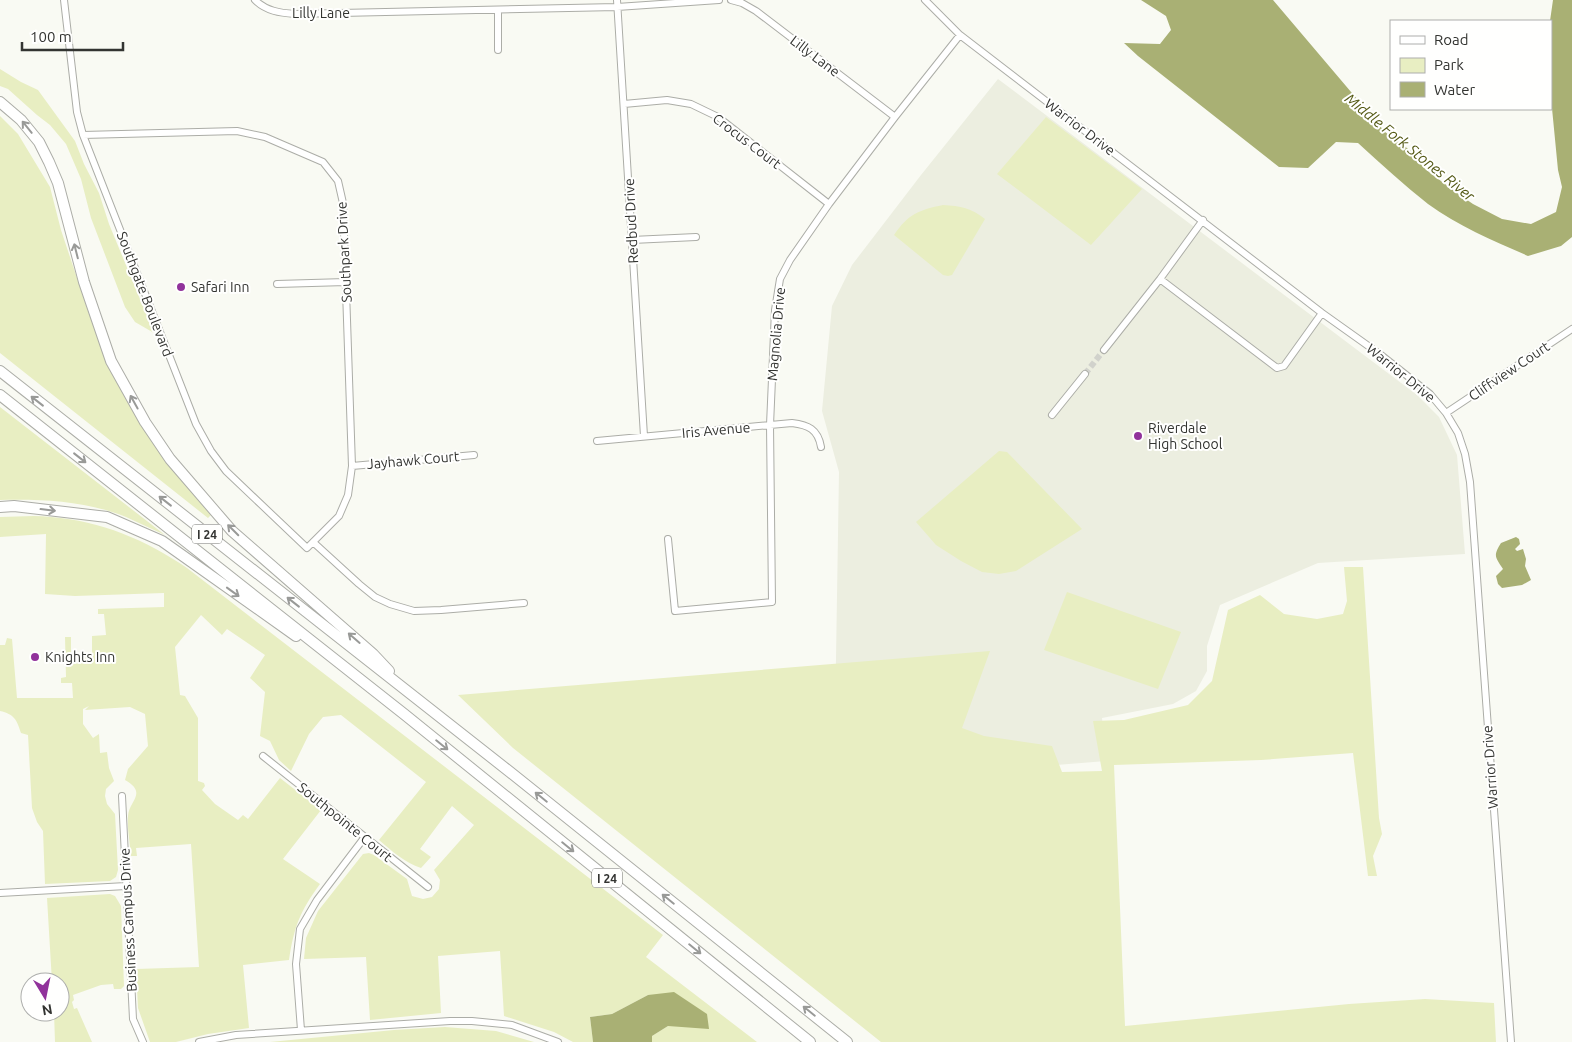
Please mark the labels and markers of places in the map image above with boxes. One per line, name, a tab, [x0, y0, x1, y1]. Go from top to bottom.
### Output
place label: Safari Inn	[191, 279, 250, 295]
marker: Safari Inn	[175, 281, 187, 293]
place label: Riverdale High School	[1148, 420, 1223, 452]
marker: Riverdale High School	[1132, 430, 1144, 442]
place label: Knights Inn	[45, 649, 115, 665]
marker: Knights Inn	[29, 651, 41, 663]

